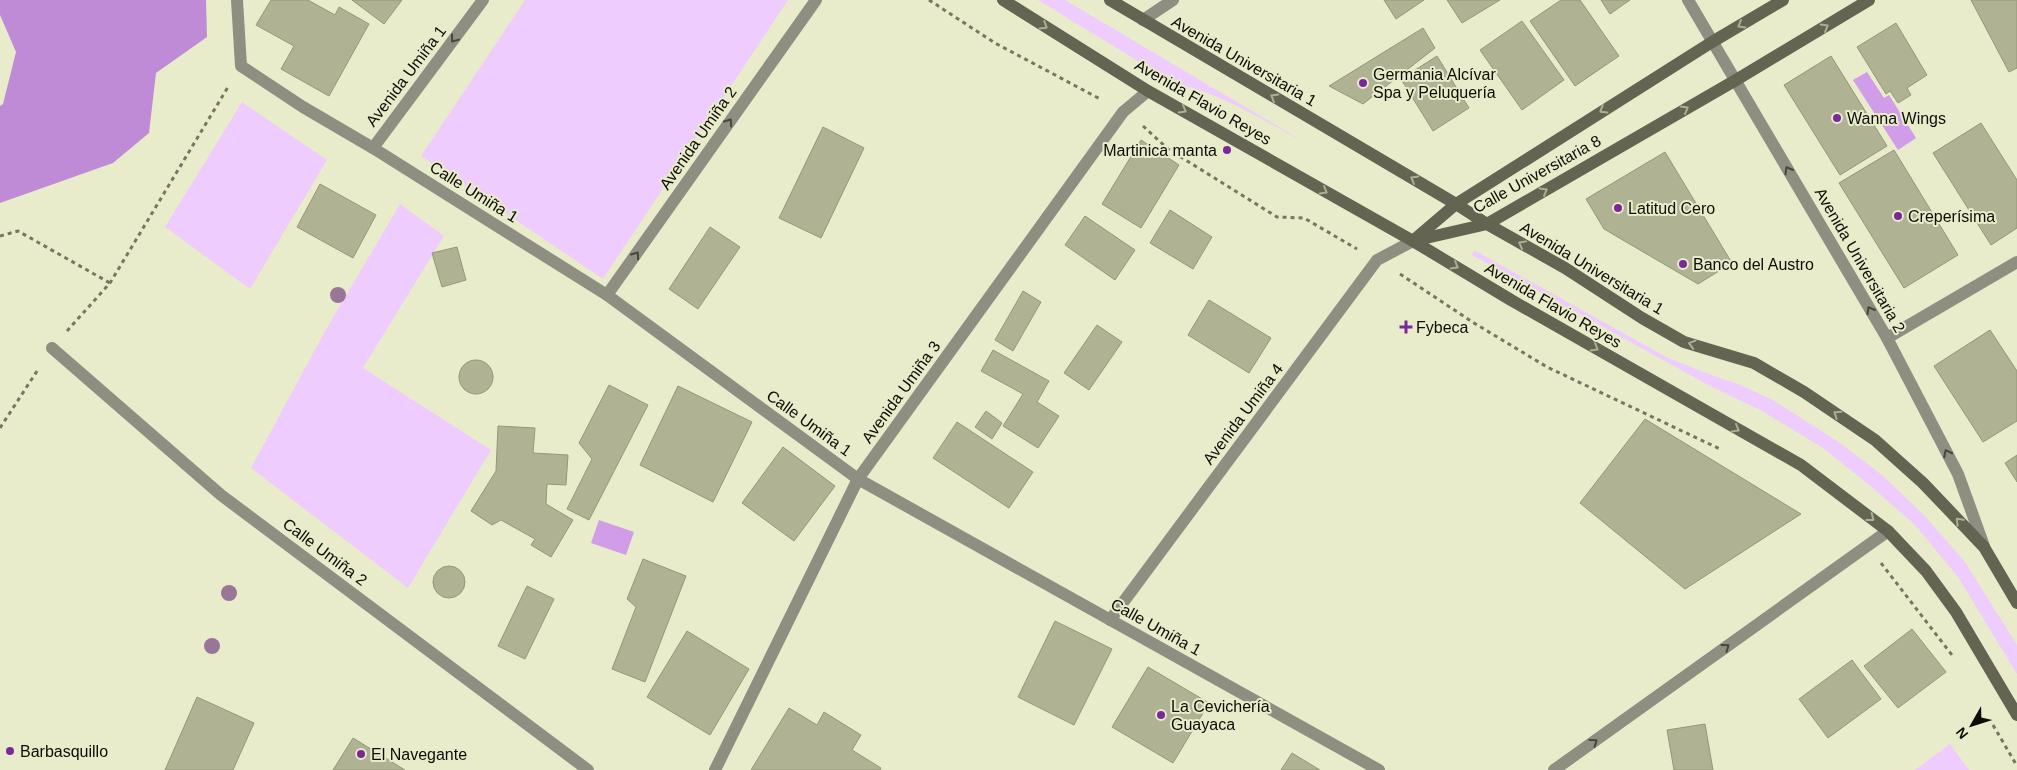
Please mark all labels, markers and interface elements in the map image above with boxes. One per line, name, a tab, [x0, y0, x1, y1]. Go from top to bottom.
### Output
street label: Avenida Universitaria 1	[1169, 13, 1319, 109]
one-way arrow	[1738, 18, 1747, 28]
one-way arrow	[1038, 19, 1047, 29]
street label: Avenida Umiña 1	[363, 22, 449, 130]
one-way arrow	[1819, 23, 1828, 33]
one-way arrow	[452, 33, 460, 42]
street label: Avenida Flavio Reyes	[1132, 56, 1274, 148]
place label: Germania Alcívar Spa y Peluquería	[1373, 66, 1496, 101]
marker: Germania Alcívar Spa y Peluquería	[1357, 77, 1369, 89]
street label: Avenida Umiña 2	[656, 83, 740, 193]
one-way arrow	[1270, 93, 1279, 103]
one-way arrow	[1177, 104, 1186, 114]
one-way arrow	[1600, 104, 1609, 114]
one-way arrow	[1680, 106, 1689, 116]
place label: Wanna Wings	[1847, 110, 1946, 127]
marker: Wanna Wings	[1831, 112, 1843, 124]
one-way arrow	[723, 119, 732, 128]
street label: Calle Universitaria 8	[1470, 132, 1604, 216]
place label: Martinica manta	[1103, 142, 1217, 159]
marker: Martinica manta	[1221, 144, 1233, 156]
street label: Calle Umiña 1	[427, 158, 521, 226]
one-way arrow	[1785, 166, 1795, 175]
one-way arrow	[1410, 176, 1419, 186]
one-way arrow	[1319, 184, 1328, 194]
street label: Avenida Universitaria 2	[1812, 185, 1908, 335]
one-way arrow	[1539, 187, 1548, 197]
place label: Latitud Cero	[1628, 200, 1715, 217]
marker: Latitud Cero	[1612, 202, 1624, 214]
place label: Creperísima	[1908, 208, 1995, 225]
marker: Creperísima	[1892, 210, 1904, 222]
street label: Avenida Universitaria 1	[1517, 218, 1667, 318]
one-way arrow	[1519, 240, 1528, 250]
one-way arrow	[630, 251, 639, 261]
place label: Banco del Austro	[1693, 256, 1814, 273]
marker: Banco del Austro	[1677, 258, 1689, 270]
street label: Avenida Flavio Reyes	[1482, 259, 1624, 351]
one-way arrow	[1449, 260, 1458, 270]
one-way arrow	[1867, 306, 1877, 315]
place label: Fybeca	[1416, 319, 1469, 336]
marker: Fybeca	[1400, 321, 1412, 333]
street label: Avenida Umiña 3	[858, 338, 944, 446]
one-way arrow	[1689, 340, 1697, 350]
one-way arrow	[1590, 342, 1599, 352]
street label: Avenida Umiña 4	[1200, 360, 1286, 468]
street label: Calle Umiña 1	[763, 387, 855, 459]
one-way arrow	[1834, 411, 1843, 421]
one-way arrow	[1731, 422, 1740, 432]
one-way arrow	[1943, 450, 1953, 459]
one-way arrow	[1865, 513, 1874, 521]
street label: Calle Umiña 2	[280, 515, 370, 589]
one-way arrow	[1956, 518, 1965, 527]
street label: Calle Umiña 1	[1108, 595, 1204, 659]
one-way arrow	[1720, 644, 1730, 653]
place label: La Cevichería Guayaca	[1171, 698, 1270, 733]
north arrow	[1947, 700, 1997, 750]
marker: La Cevichería Guayaca	[1155, 709, 1167, 721]
text: N	[1952, 724, 1971, 742]
one-way arrow	[1588, 739, 1598, 748]
place label: Barbasquillo	[20, 743, 108, 760]
marker: Barbasquillo	[4, 745, 16, 757]
place label: El Navegante	[371, 746, 467, 763]
marker: El Navegante	[355, 748, 367, 760]

